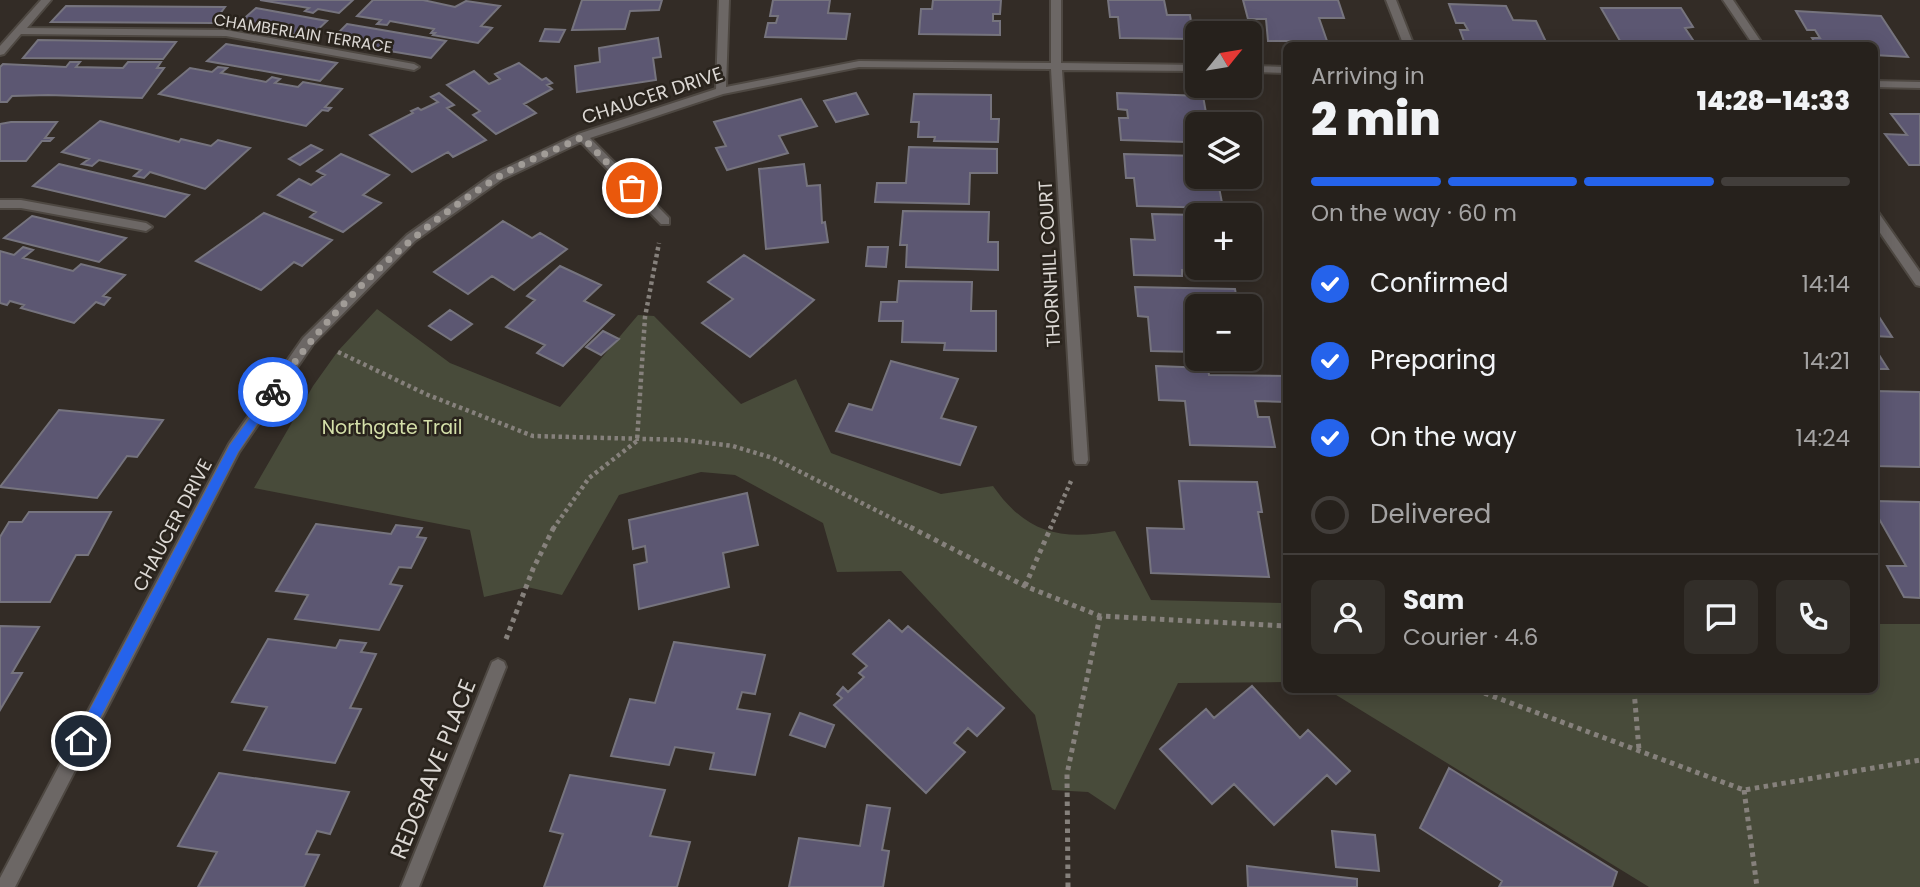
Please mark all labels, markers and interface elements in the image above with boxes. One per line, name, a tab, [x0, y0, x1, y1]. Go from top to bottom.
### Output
street label: CHAMBERLAIN TERRACE	[212, 8, 394, 59]
north arrow	[1185, 21, 1262, 98]
map controls	[1185, 21, 1262, 371]
street label: CHAUCER DRIVE	[578, 60, 726, 131]
text: Arriving in	[1311, 60, 1425, 92]
text: 14:28–14:33	[1697, 83, 1850, 119]
text: 2 min	[1311, 87, 1441, 151]
button: layers	[1185, 112, 1262, 189]
pin	[602, 158, 662, 218]
icon: bag	[613, 169, 651, 207]
street label: THORNHILL COURT	[1032, 180, 1067, 348]
text: On the way · 60 m	[1311, 197, 1517, 229]
button: +	[1185, 203, 1262, 280]
icon: check	[1311, 265, 1349, 303]
text: Confirmed	[1370, 265, 1508, 301]
text: 14:14	[1801, 268, 1850, 300]
button: −	[1185, 294, 1262, 371]
icon: check	[1311, 342, 1349, 380]
text: Preparing	[1370, 342, 1496, 378]
text: 14:21	[1803, 345, 1850, 377]
courier	[238, 357, 308, 427]
icon: bike	[254, 373, 292, 411]
park label: Northgate Trail	[322, 414, 462, 441]
icon: check	[1311, 419, 1349, 457]
text: On the way	[1370, 419, 1517, 455]
text: 14:24	[1796, 422, 1850, 454]
street label: CHAUCER DRIVE	[126, 454, 219, 596]
text: Delivered	[1370, 496, 1491, 532]
button: person	[1311, 580, 1385, 654]
button: chat	[1684, 580, 1758, 654]
button: phone	[1776, 580, 1850, 654]
text: Sam	[1403, 582, 1464, 618]
text: Courier · 4.6	[1403, 621, 1538, 653]
street label: REDGRAVE PLACE	[382, 674, 484, 864]
pin	[51, 711, 111, 771]
icon: home	[62, 722, 100, 760]

